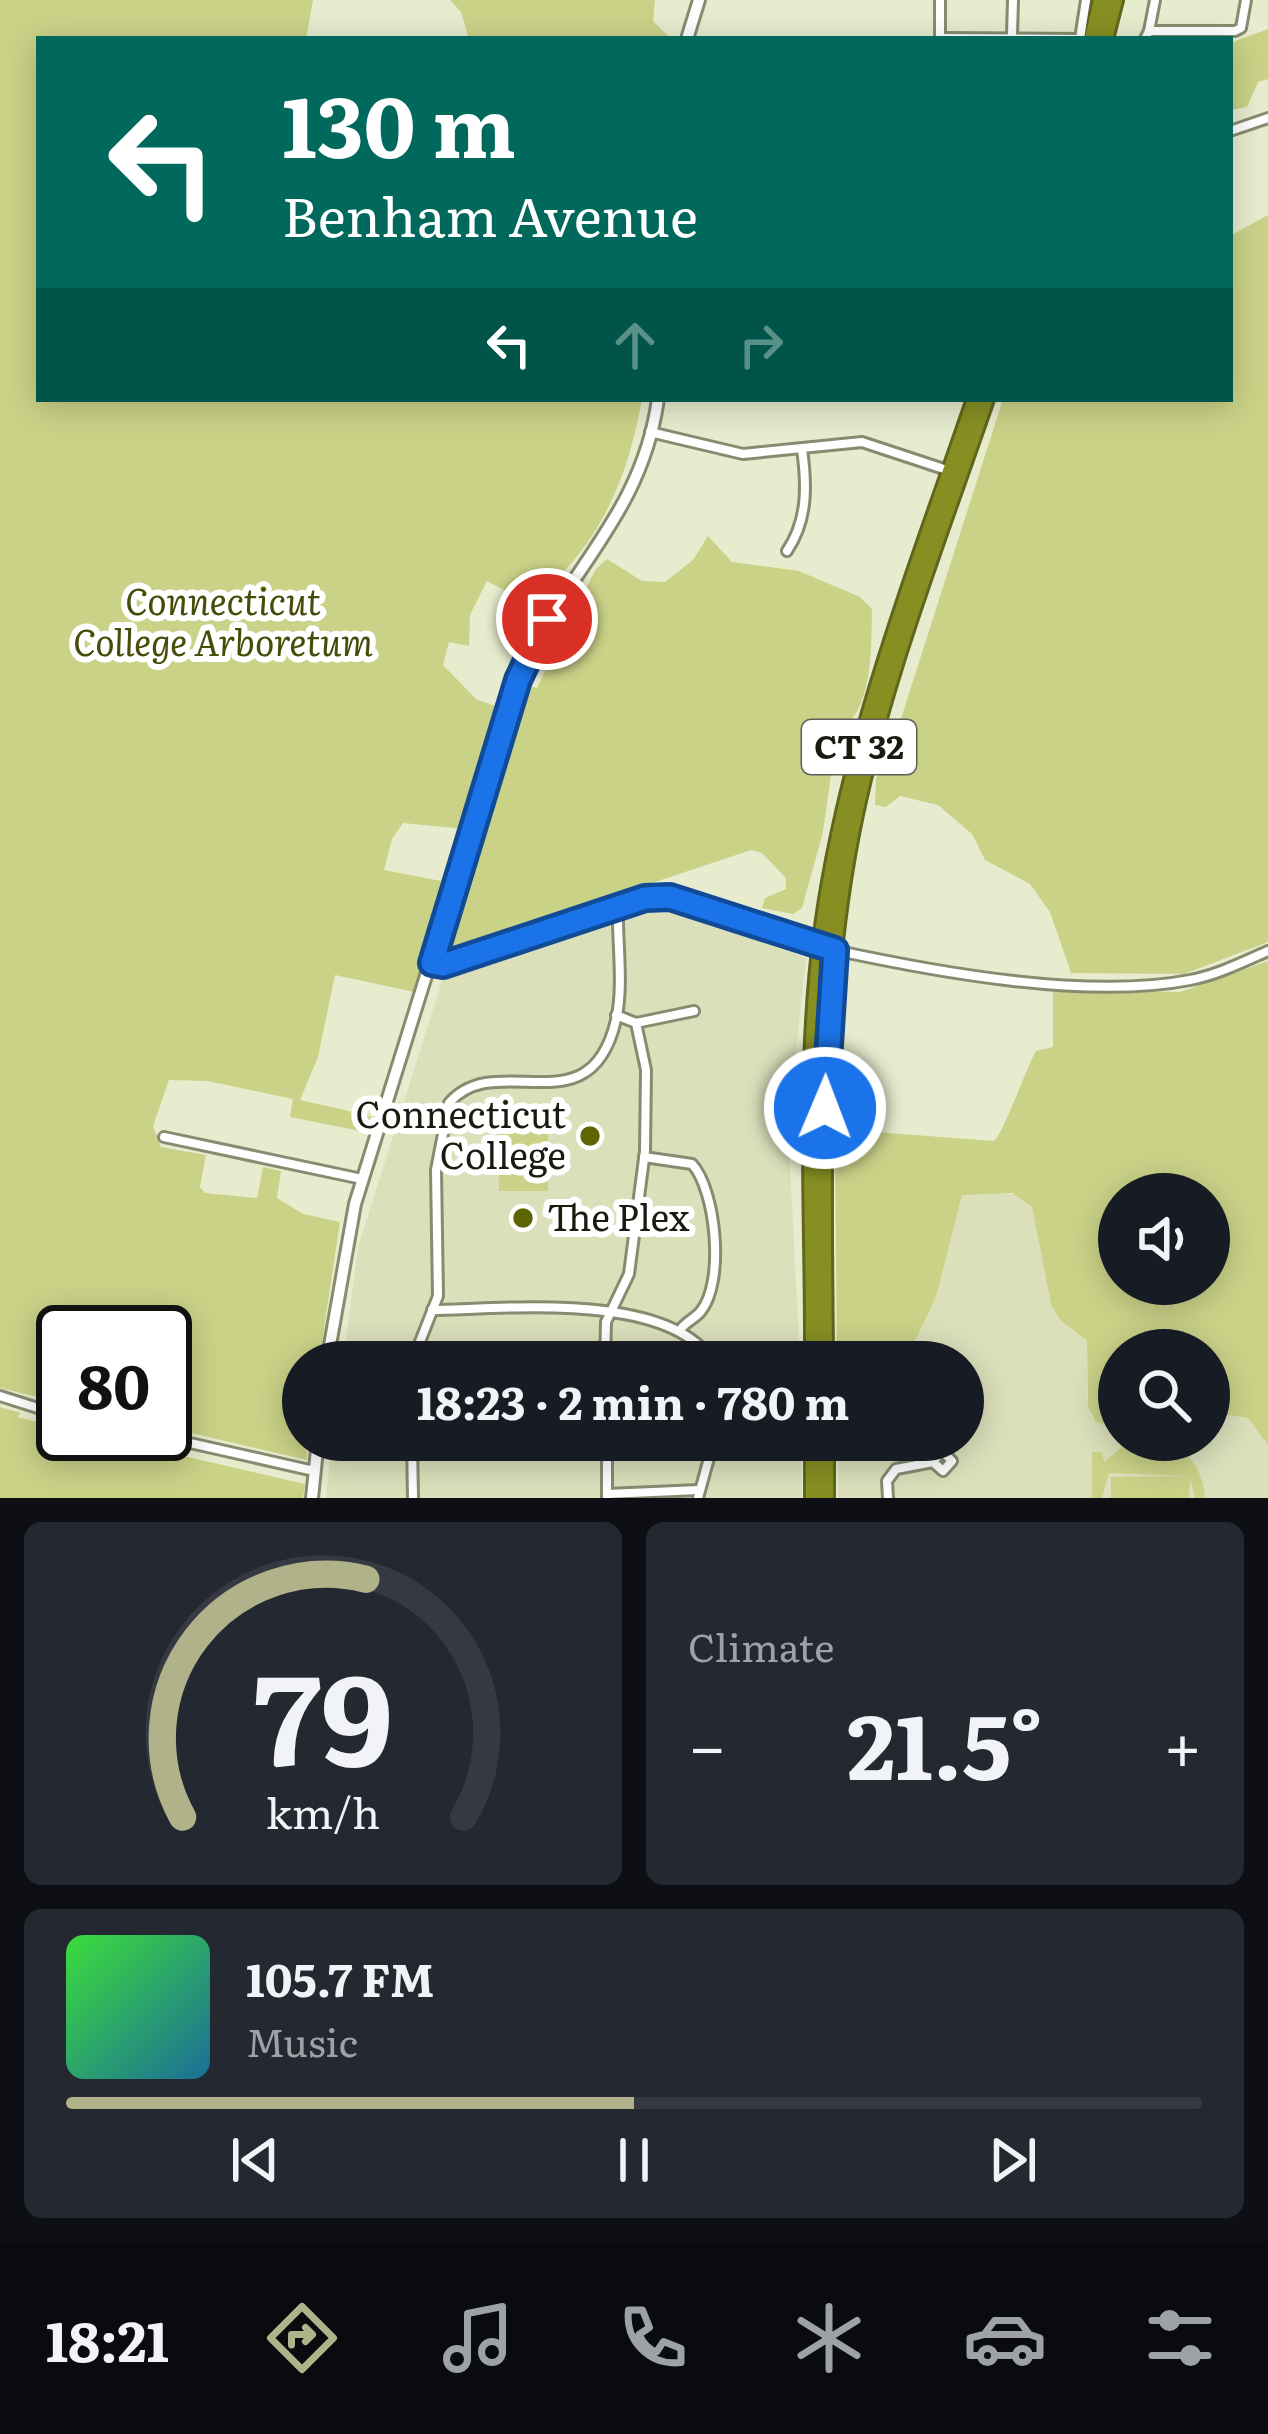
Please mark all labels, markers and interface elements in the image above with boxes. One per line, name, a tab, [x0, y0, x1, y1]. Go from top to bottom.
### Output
text: 130 m	[282, 59, 516, 184]
icon: left	[84, 84, 240, 240]
text: Benham Avenue	[282, 173, 698, 254]
icon: left	[476, 312, 542, 378]
icon: ahead	[602, 312, 668, 378]
icon: right	[728, 312, 794, 378]
pin	[496, 568, 598, 670]
park label: Connecticut College Arboretum	[73, 573, 374, 667]
icon: arrive	[514, 586, 580, 652]
road number: CT 32	[802, 720, 916, 774]
position arrow	[762, 1045, 888, 1171]
place label: Connecticut College	[356, 1086, 566, 1180]
marker: Connecticut College	[577, 1123, 603, 1149]
map controls	[1098, 1173, 1230, 1461]
button: sound	[1098, 1173, 1230, 1305]
place label: The Plex	[547, 1189, 690, 1242]
marker: The Plex	[510, 1205, 536, 1231]
speed limit sign: 80	[36, 1305, 192, 1461]
button: search	[1098, 1329, 1230, 1461]
text: 18:23 · 2 min · 780 m	[417, 1367, 849, 1434]
text: Climate	[688, 1616, 834, 1674]
text: 79	[253, 1619, 393, 1804]
text: 21.5°	[847, 1674, 1043, 1808]
text: −	[688, 1693, 726, 1791]
text: +	[1164, 1693, 1202, 1791]
text: km/h	[266, 1778, 380, 1841]
text: 105.7 FM	[246, 1944, 434, 2011]
text: Music	[246, 2011, 358, 2069]
icon: previous	[222, 2127, 288, 2193]
icon: pause	[601, 2127, 667, 2193]
icon: next	[980, 2127, 1046, 2193]
icon: directions	[260, 2296, 344, 2380]
icon: music	[436, 2296, 520, 2380]
icon: phone	[611, 2296, 695, 2380]
icon: climate	[787, 2296, 871, 2380]
icon: car	[963, 2296, 1047, 2380]
icon: filters	[1138, 2296, 1222, 2380]
text: 18:21	[46, 2298, 169, 2379]

